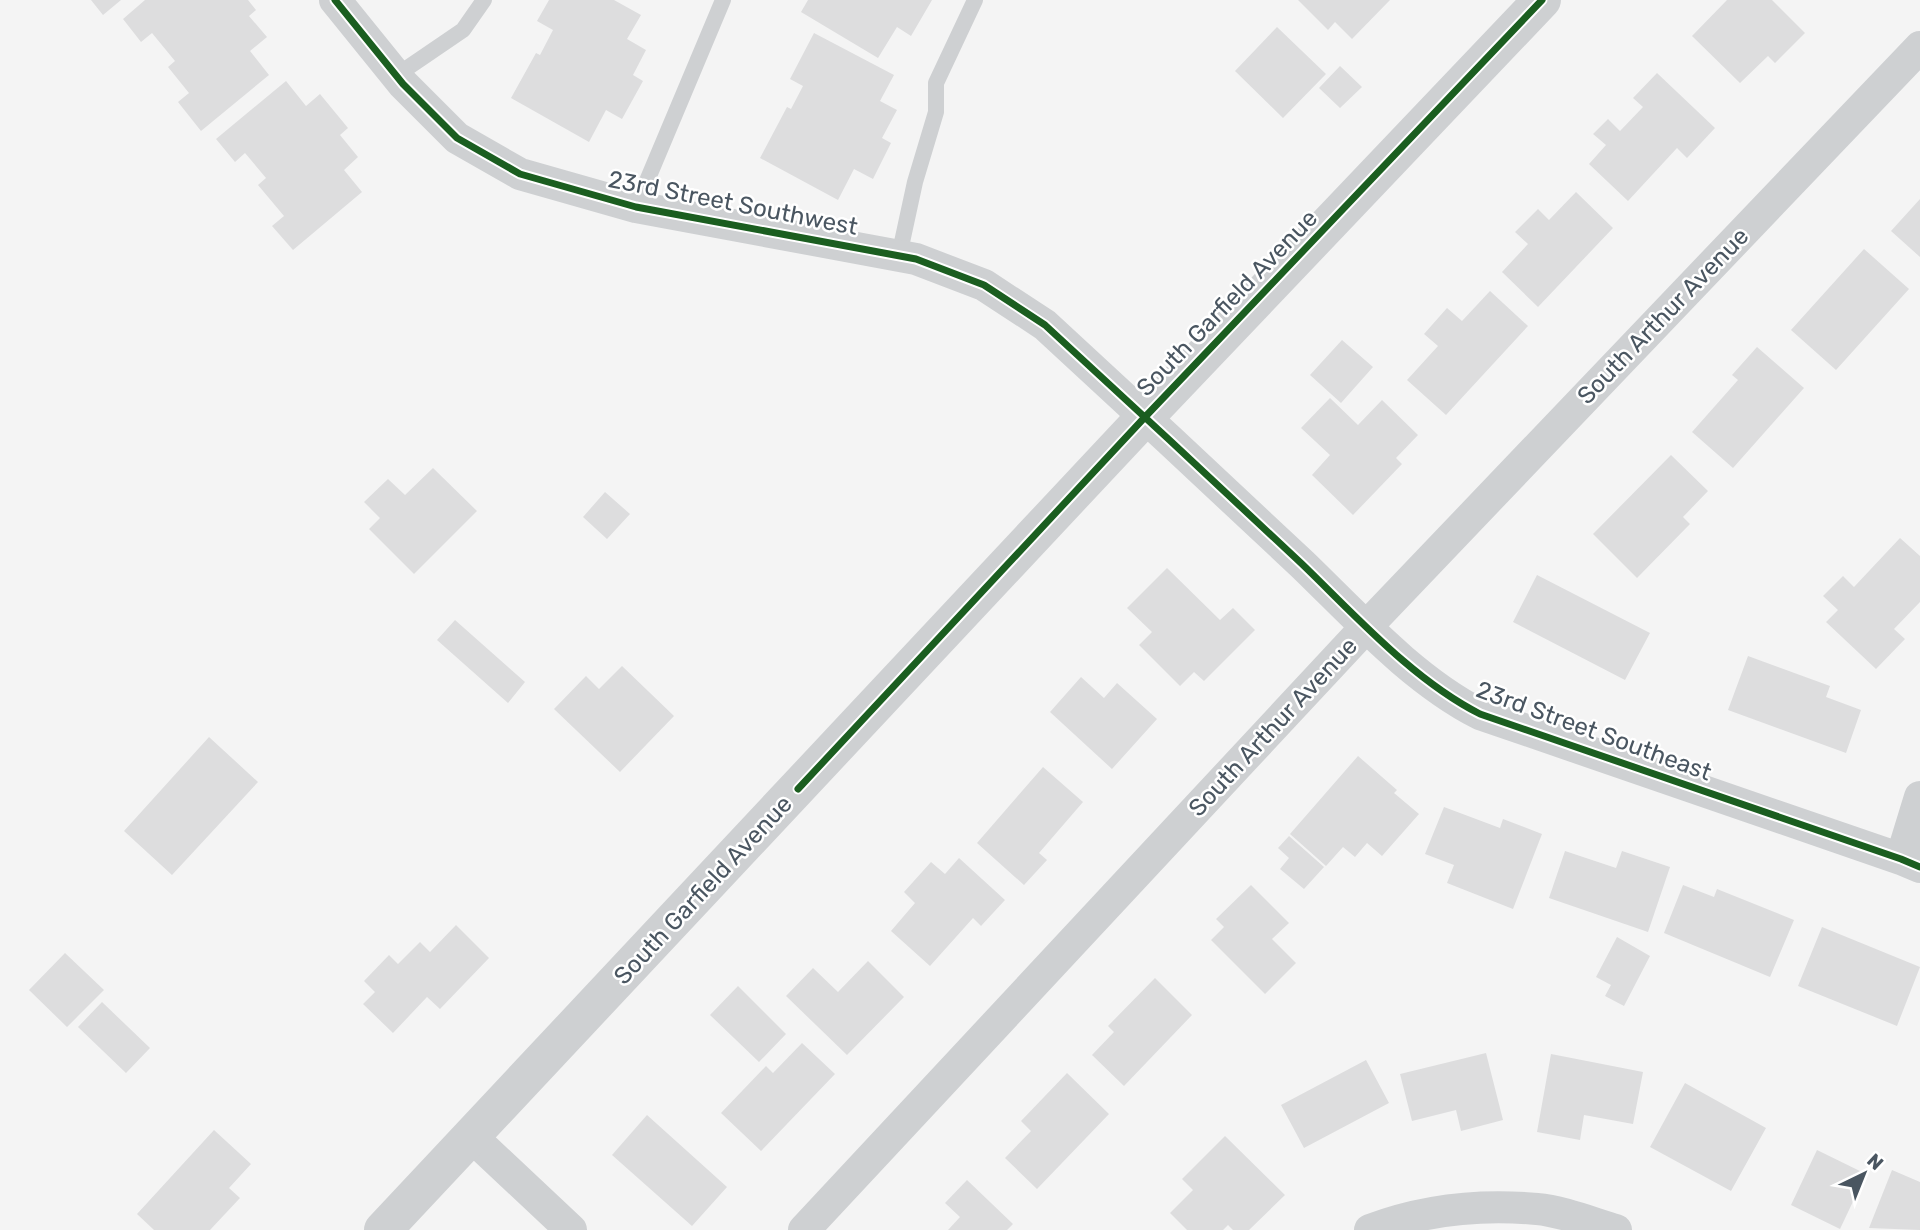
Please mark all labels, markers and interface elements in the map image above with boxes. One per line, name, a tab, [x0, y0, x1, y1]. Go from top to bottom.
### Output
street label: 23rd Street Southwest	[606, 165, 860, 241]
street label: South Garfield Avenue	[1131, 204, 1323, 402]
street label: South Arthur Avenue	[1572, 222, 1754, 410]
street label: South Arthur Avenue	[1183, 632, 1363, 822]
street label: 23rd Street Southeast	[1473, 675, 1715, 787]
street label: South Garfield Avenue	[608, 790, 798, 990]
north arrow	[1829, 1139, 1899, 1209]
text: N	[1862, 1149, 1888, 1175]

